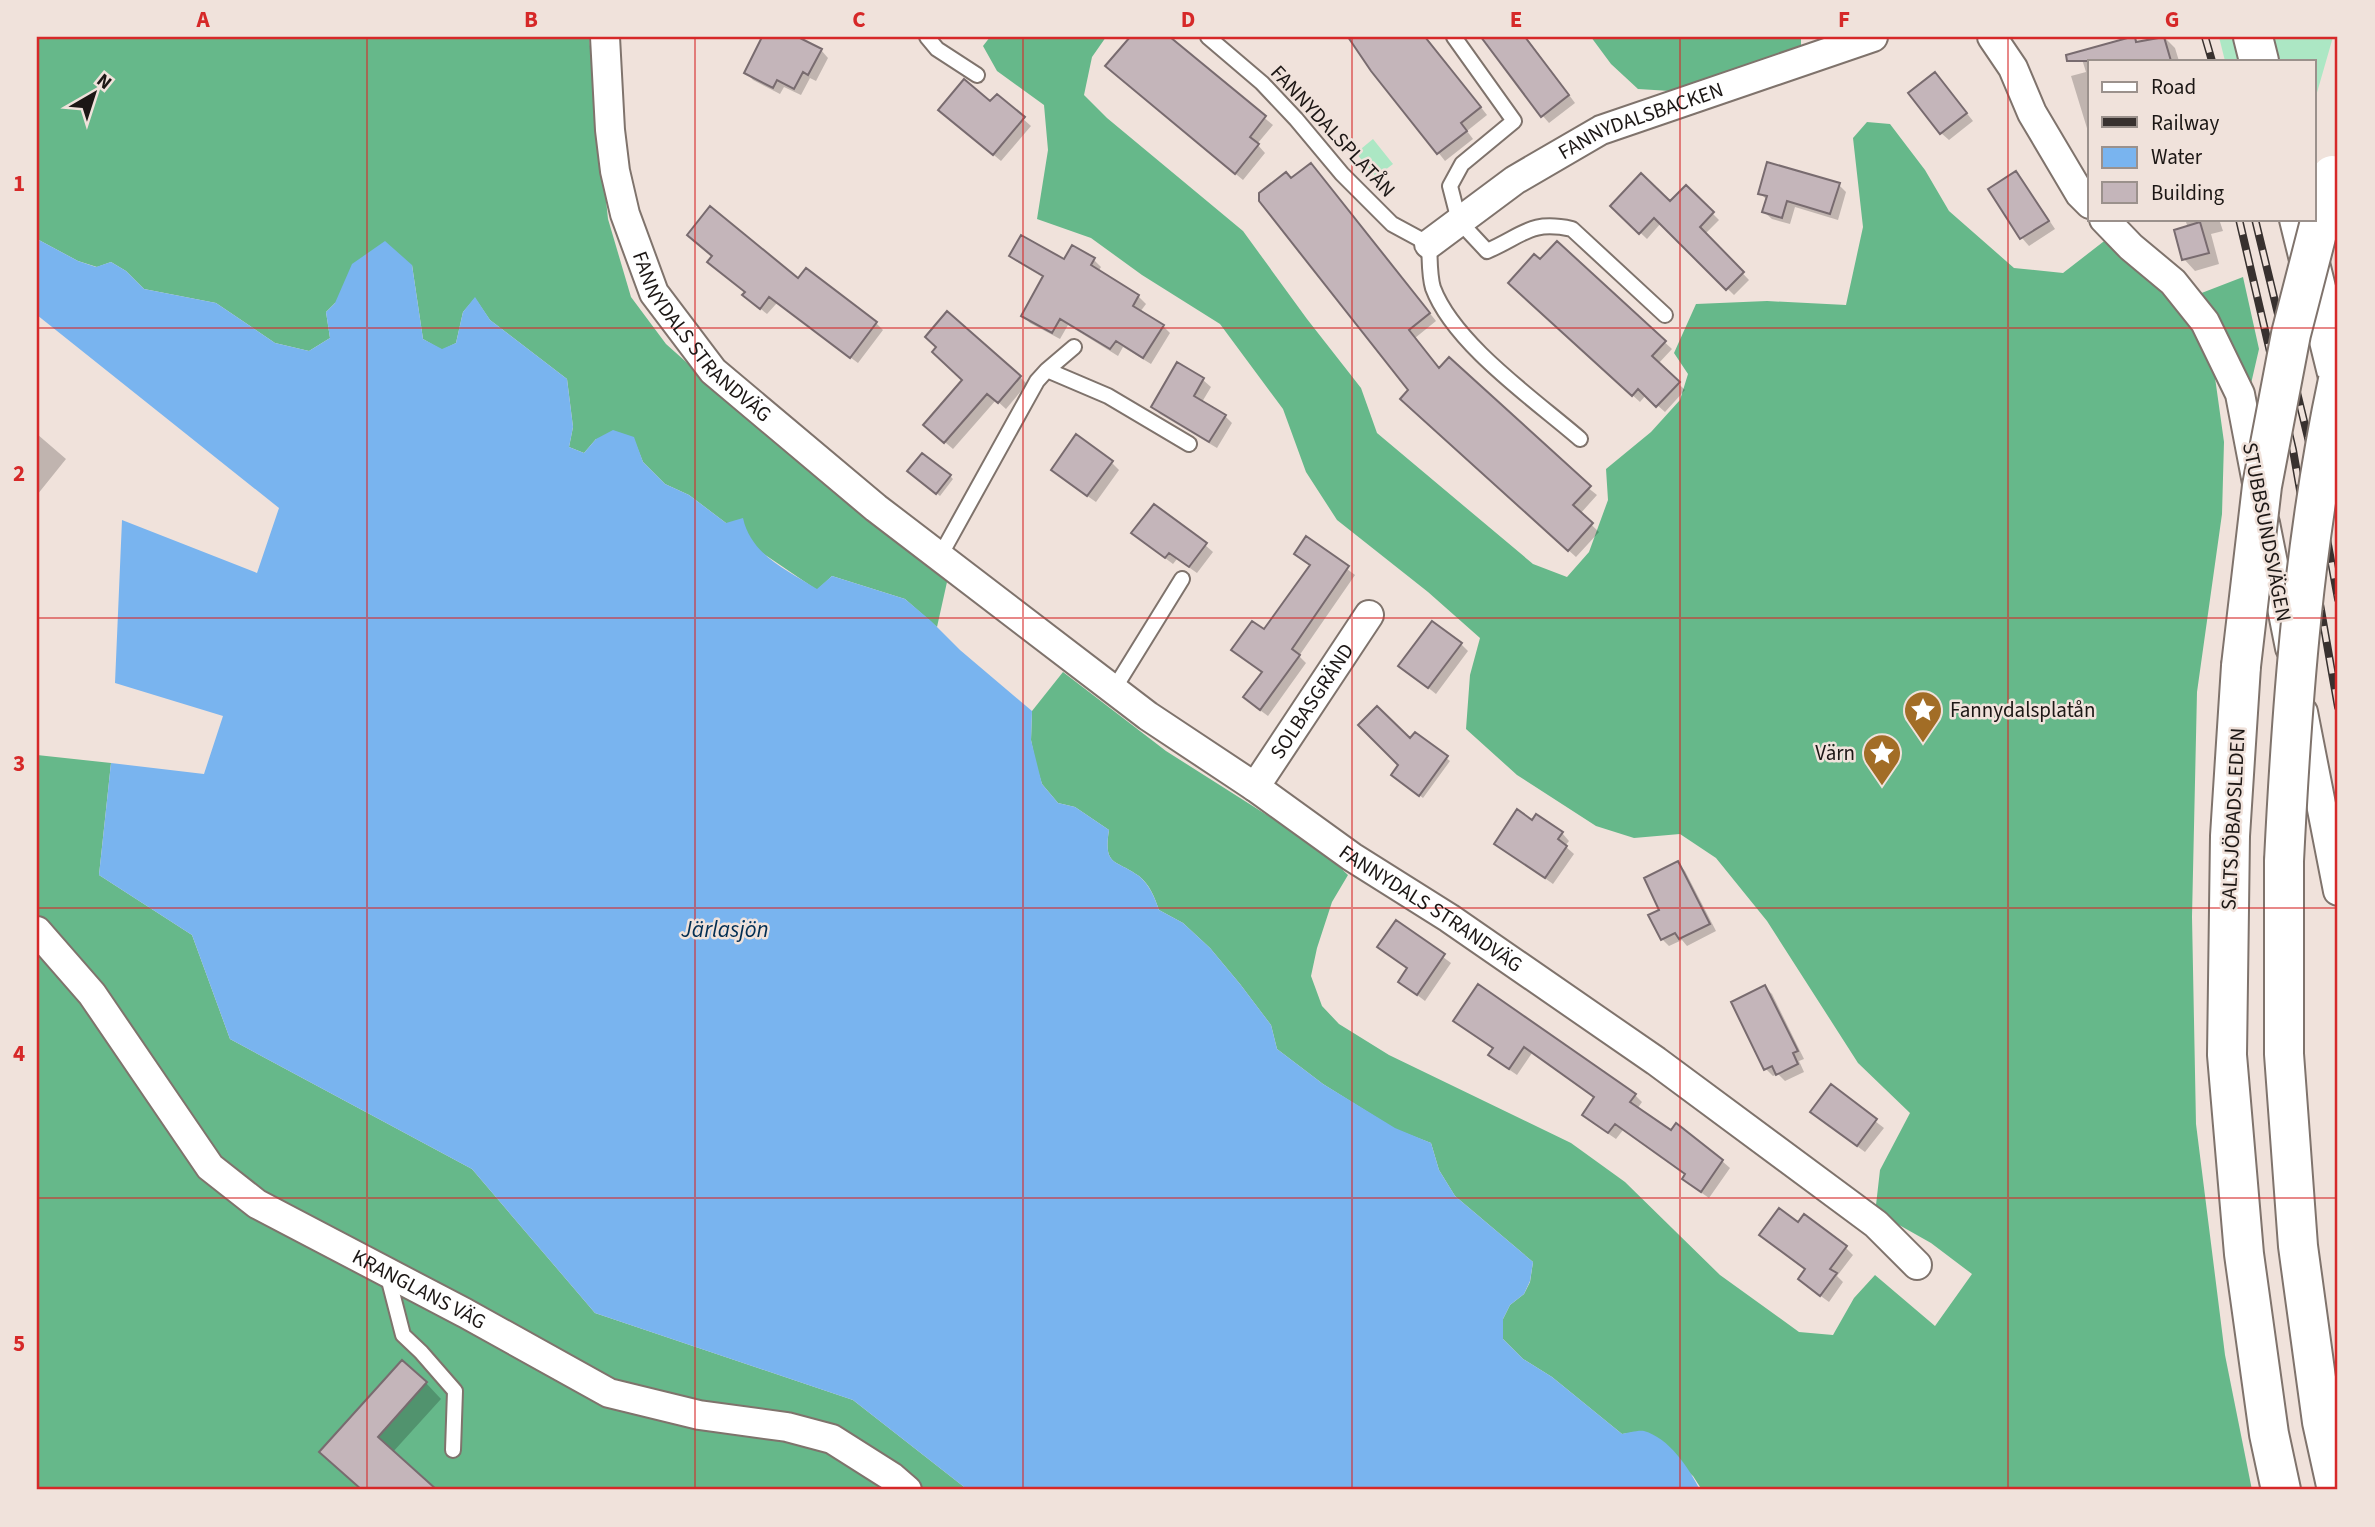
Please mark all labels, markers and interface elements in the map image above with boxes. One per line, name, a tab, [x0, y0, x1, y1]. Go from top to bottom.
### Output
text: A	[195, 3, 210, 36]
text: B	[524, 3, 538, 36]
text: C	[852, 3, 866, 36]
text: D	[1181, 3, 1195, 36]
text: E	[1510, 3, 1522, 36]
text: F	[1838, 3, 1850, 36]
text: G	[2165, 3, 2179, 36]
street label: FANNYDALSPLATÅN	[1264, 58, 1402, 204]
north arrow	[60, 60, 130, 130]
legend	[2088, 60, 2316, 220]
text: N	[90, 67, 117, 96]
text: Road	[2151, 72, 2196, 102]
street label: FANNYDALSBACKEN	[1552, 74, 1727, 167]
text: Railway	[2151, 108, 2219, 138]
text: Water	[2151, 142, 2203, 172]
text: 1	[13, 167, 25, 200]
text: Building	[2151, 178, 2225, 208]
street label: FANNYDALS STRANDVÄG	[625, 247, 778, 429]
street label: STUBBSUNDSVÄGEN	[2235, 440, 2299, 624]
text: 2	[13, 457, 25, 490]
street label: SOLBASGRÄND	[1263, 637, 1361, 765]
place icon: Fannydalsplatån	[1902, 689, 1944, 744]
place label: Fannydalsplatån	[1950, 695, 2095, 725]
street label: SALTSJÖBADSLEDEN	[2213, 727, 2253, 911]
place icon: Värn	[1861, 732, 1903, 787]
place label: Värn	[1815, 738, 1855, 768]
text: 3	[13, 747, 25, 780]
street label: FANNYDALS STRANDVÄG	[1333, 837, 1529, 979]
water label: Järlasjön	[680, 913, 769, 946]
text: 4	[13, 1037, 25, 1070]
street label: KRANGLANS VÄG	[347, 1242, 492, 1337]
text: 5	[13, 1327, 25, 1360]

